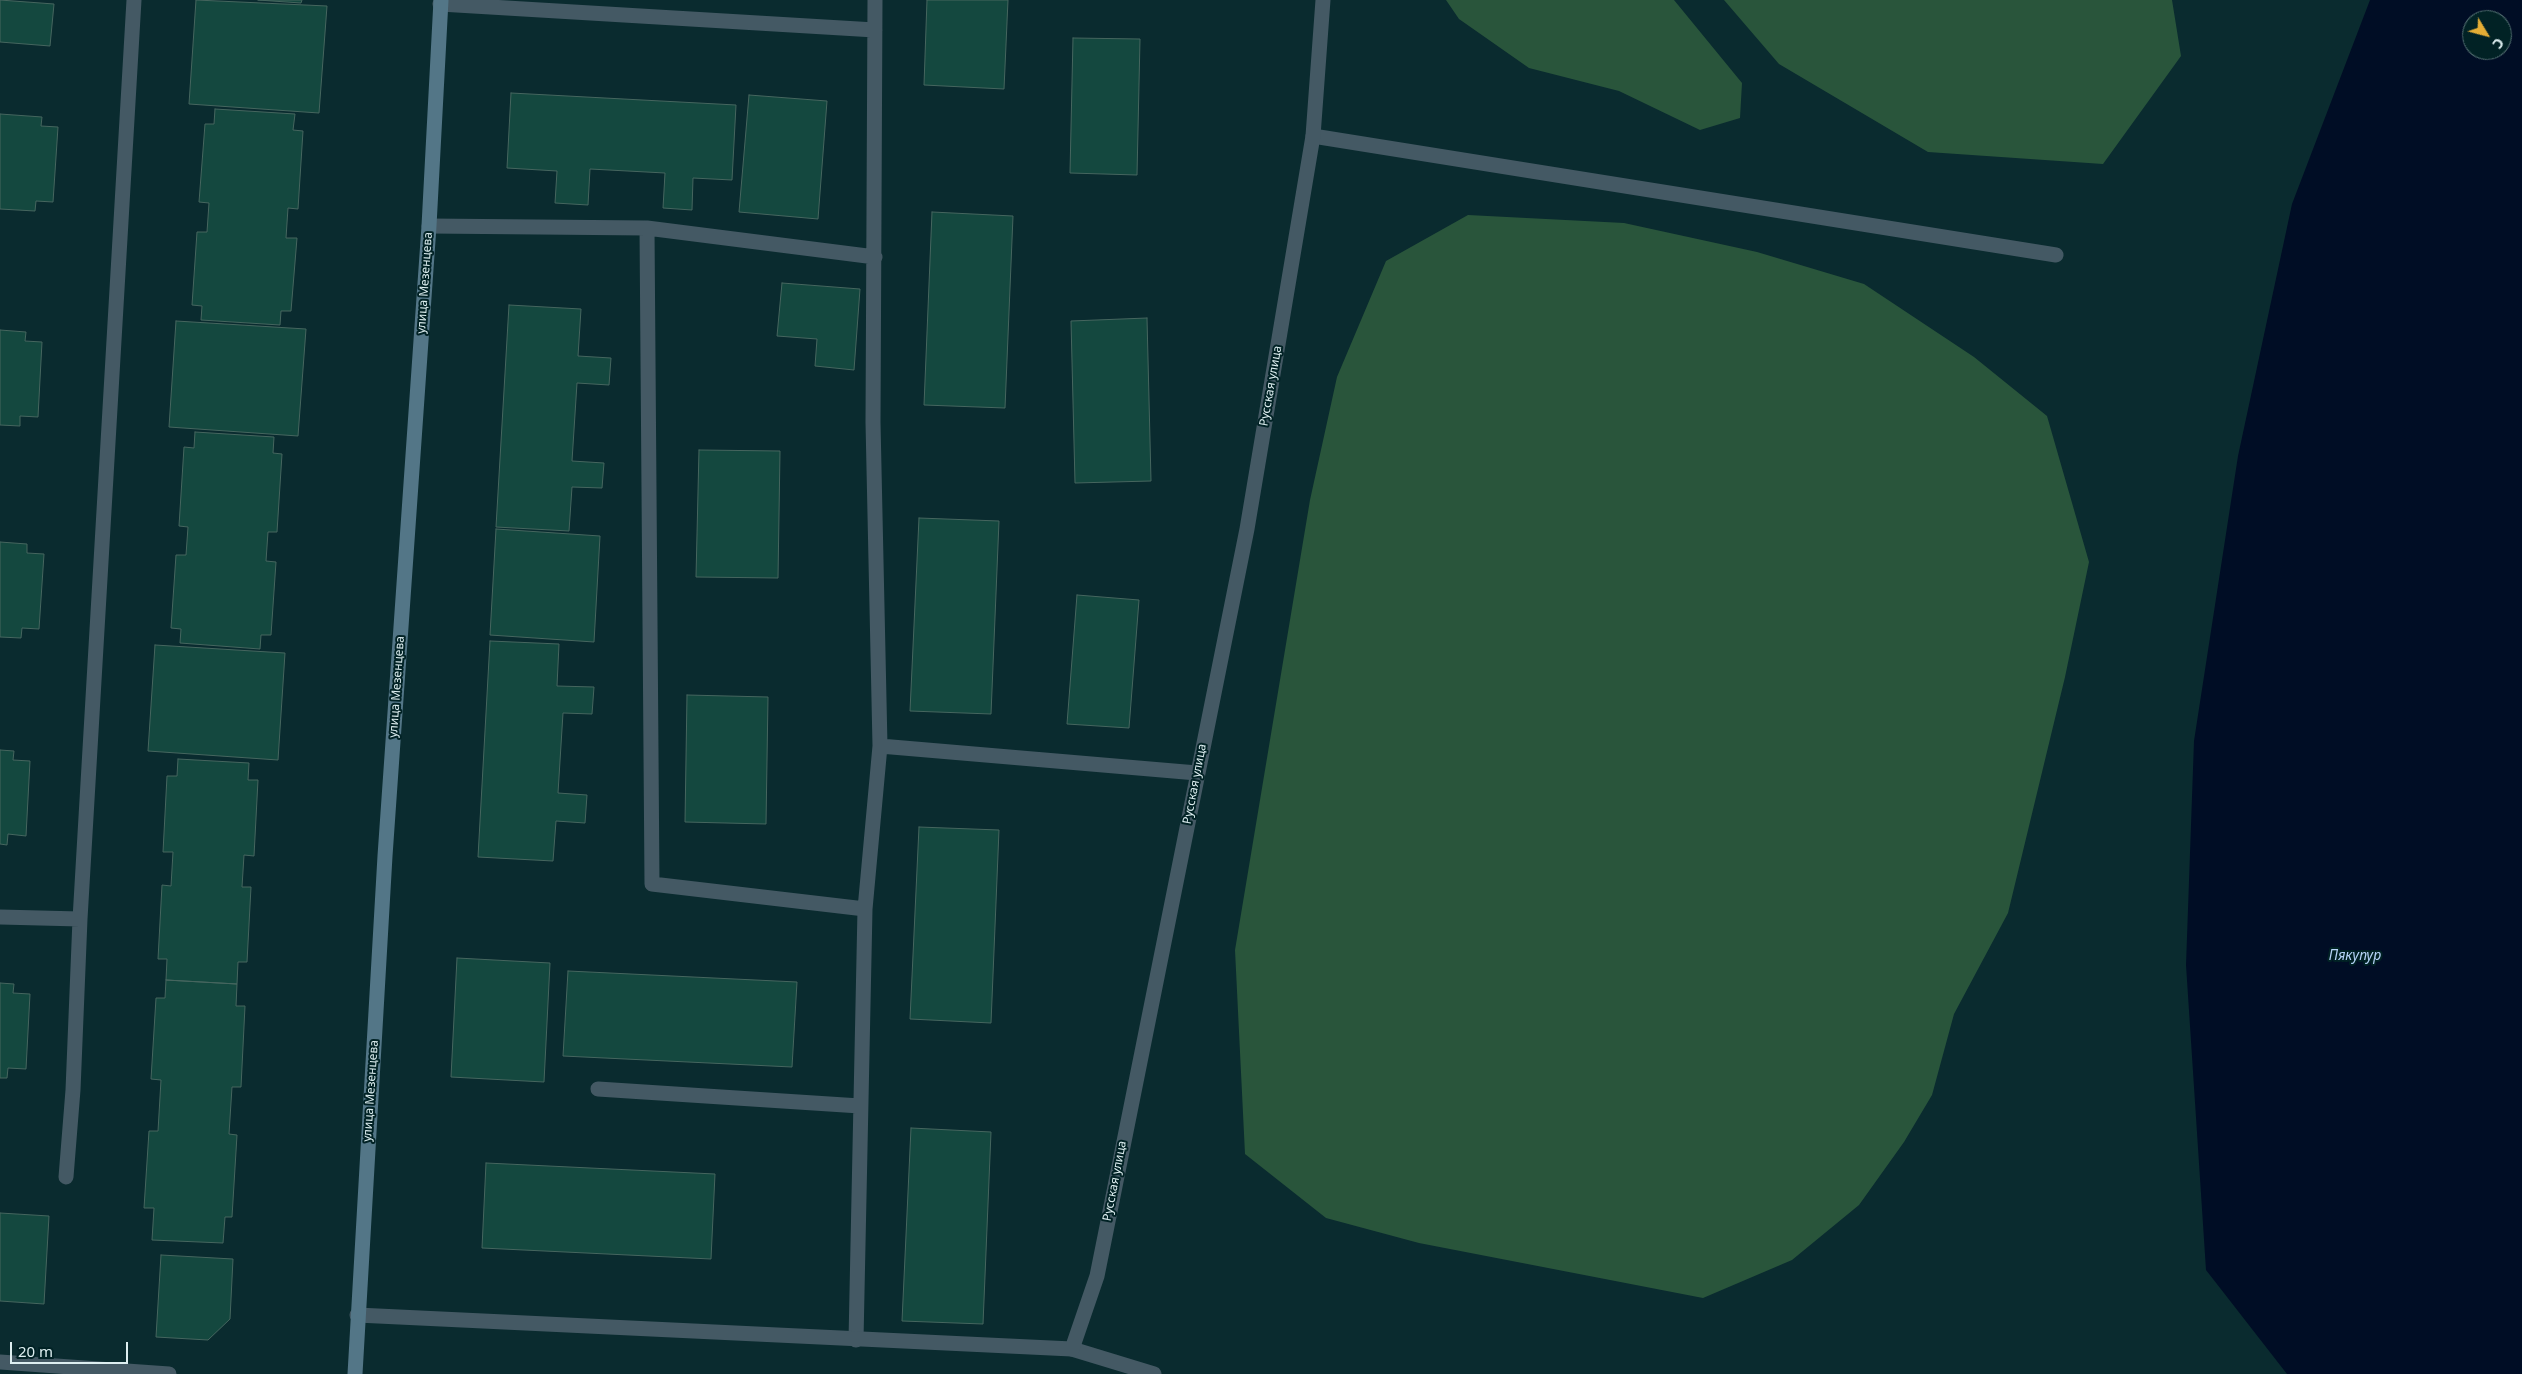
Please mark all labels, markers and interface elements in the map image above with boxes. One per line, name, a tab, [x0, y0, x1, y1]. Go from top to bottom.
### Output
north arrow	[2462, 10, 2512, 60]
text: С	[2488, 34, 2509, 53]
street label: улица Мезенцева	[414, 232, 436, 334]
street label: Русская улица	[1257, 345, 1285, 427]
street label: улица Мезенцева	[386, 636, 408, 738]
street label: Русская улица	[1180, 743, 1210, 825]
water label: Пякупур	[2329, 948, 2381, 964]
street label: улица Мезенцева	[360, 1040, 382, 1142]
street label: Русская улица	[1100, 1140, 1130, 1222]
scale bar	[12, 1332, 130, 1364]
text: 20 m	[18, 1341, 53, 1361]

